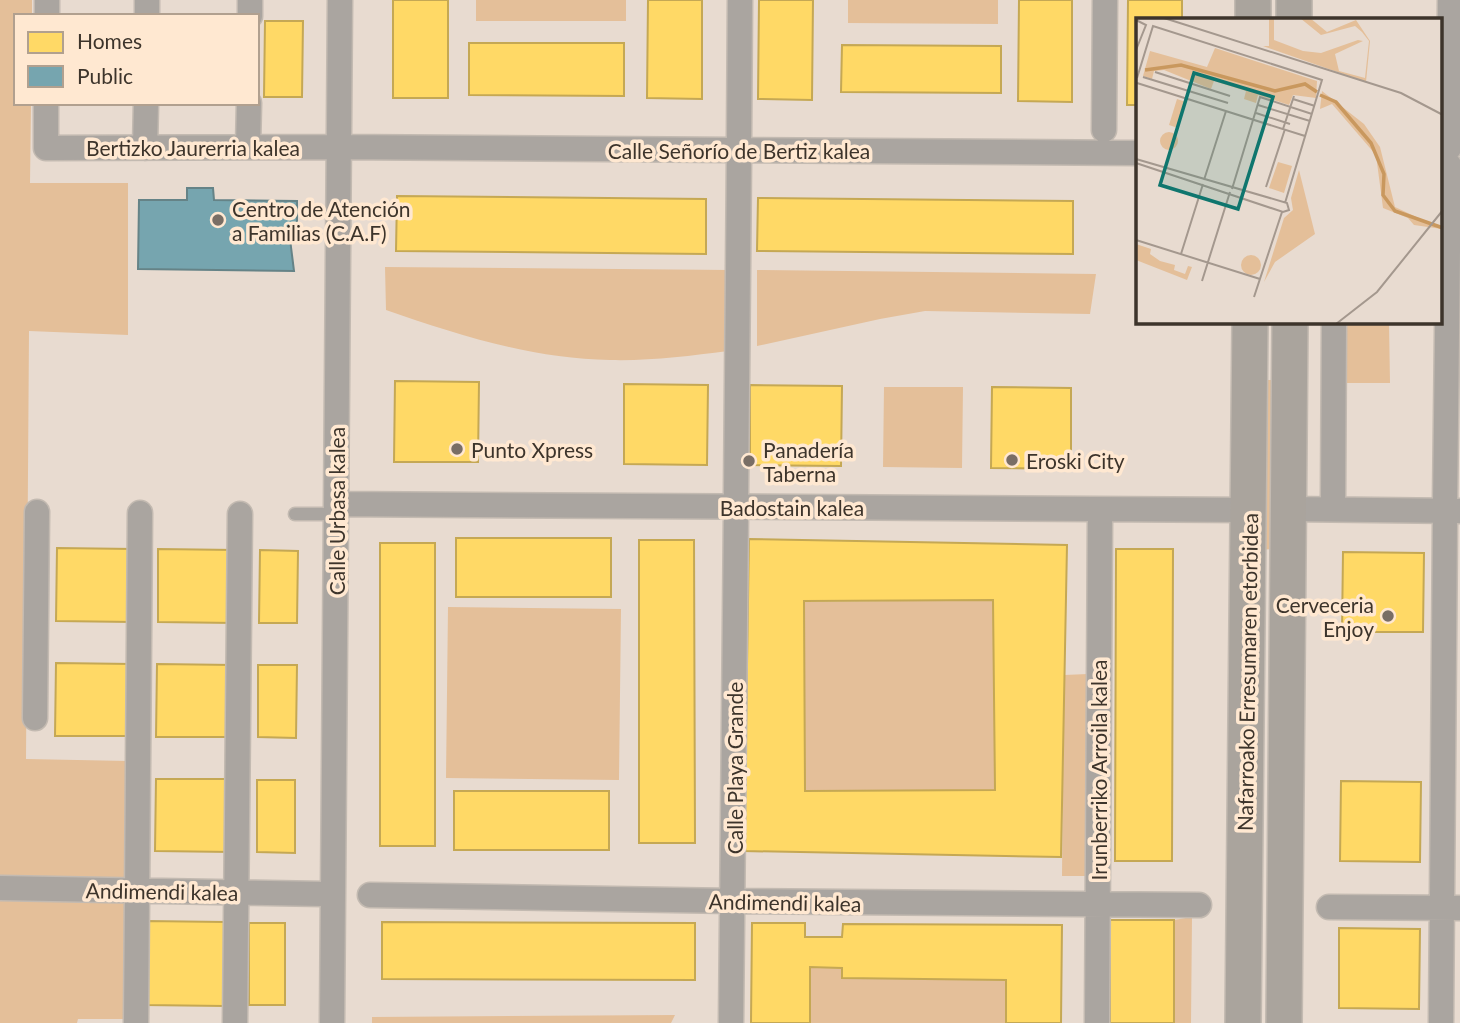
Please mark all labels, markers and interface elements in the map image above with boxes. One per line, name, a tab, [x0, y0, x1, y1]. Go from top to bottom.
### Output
legend	[14, 14, 259, 105]
inset map	[1136, 18, 1442, 324]
text: Homes	[77, 28, 142, 53]
text: Public	[77, 63, 133, 88]
street label: Bertizko Jaurerria kalea	[86, 135, 300, 160]
street label: Calle Señorío de Bertiz kalea	[608, 138, 870, 163]
place label: Centro de Atención a Familias (C.A.F)	[232, 196, 411, 245]
marker: Centro de Atención a Familias (C.A.F)	[210, 212, 226, 228]
street label: Calle Urbasa kalea	[324, 427, 349, 595]
place label: Punto Xpress	[471, 437, 593, 462]
place label: Panadería Taberna	[763, 437, 854, 486]
marker: Punto Xpress	[449, 441, 465, 457]
place label: Eroski City	[1026, 448, 1125, 473]
marker: Eroski City	[1004, 452, 1020, 468]
marker: Panadería Taberna	[741, 453, 757, 469]
street label: Badostain kalea	[720, 495, 864, 520]
street label: Nafarroako Erresumaren etorbidea	[1232, 513, 1262, 831]
place label: Cerveceria Enjoy	[1276, 592, 1374, 641]
marker: Cerveceria Enjoy	[1380, 608, 1396, 624]
street label: Irunberriko Arroila kalea	[1086, 660, 1111, 880]
street label: Calle Playa Grande	[722, 682, 747, 854]
street label: Andimendi kalea	[86, 877, 238, 905]
street label: Andimendi kalea	[709, 888, 861, 916]

